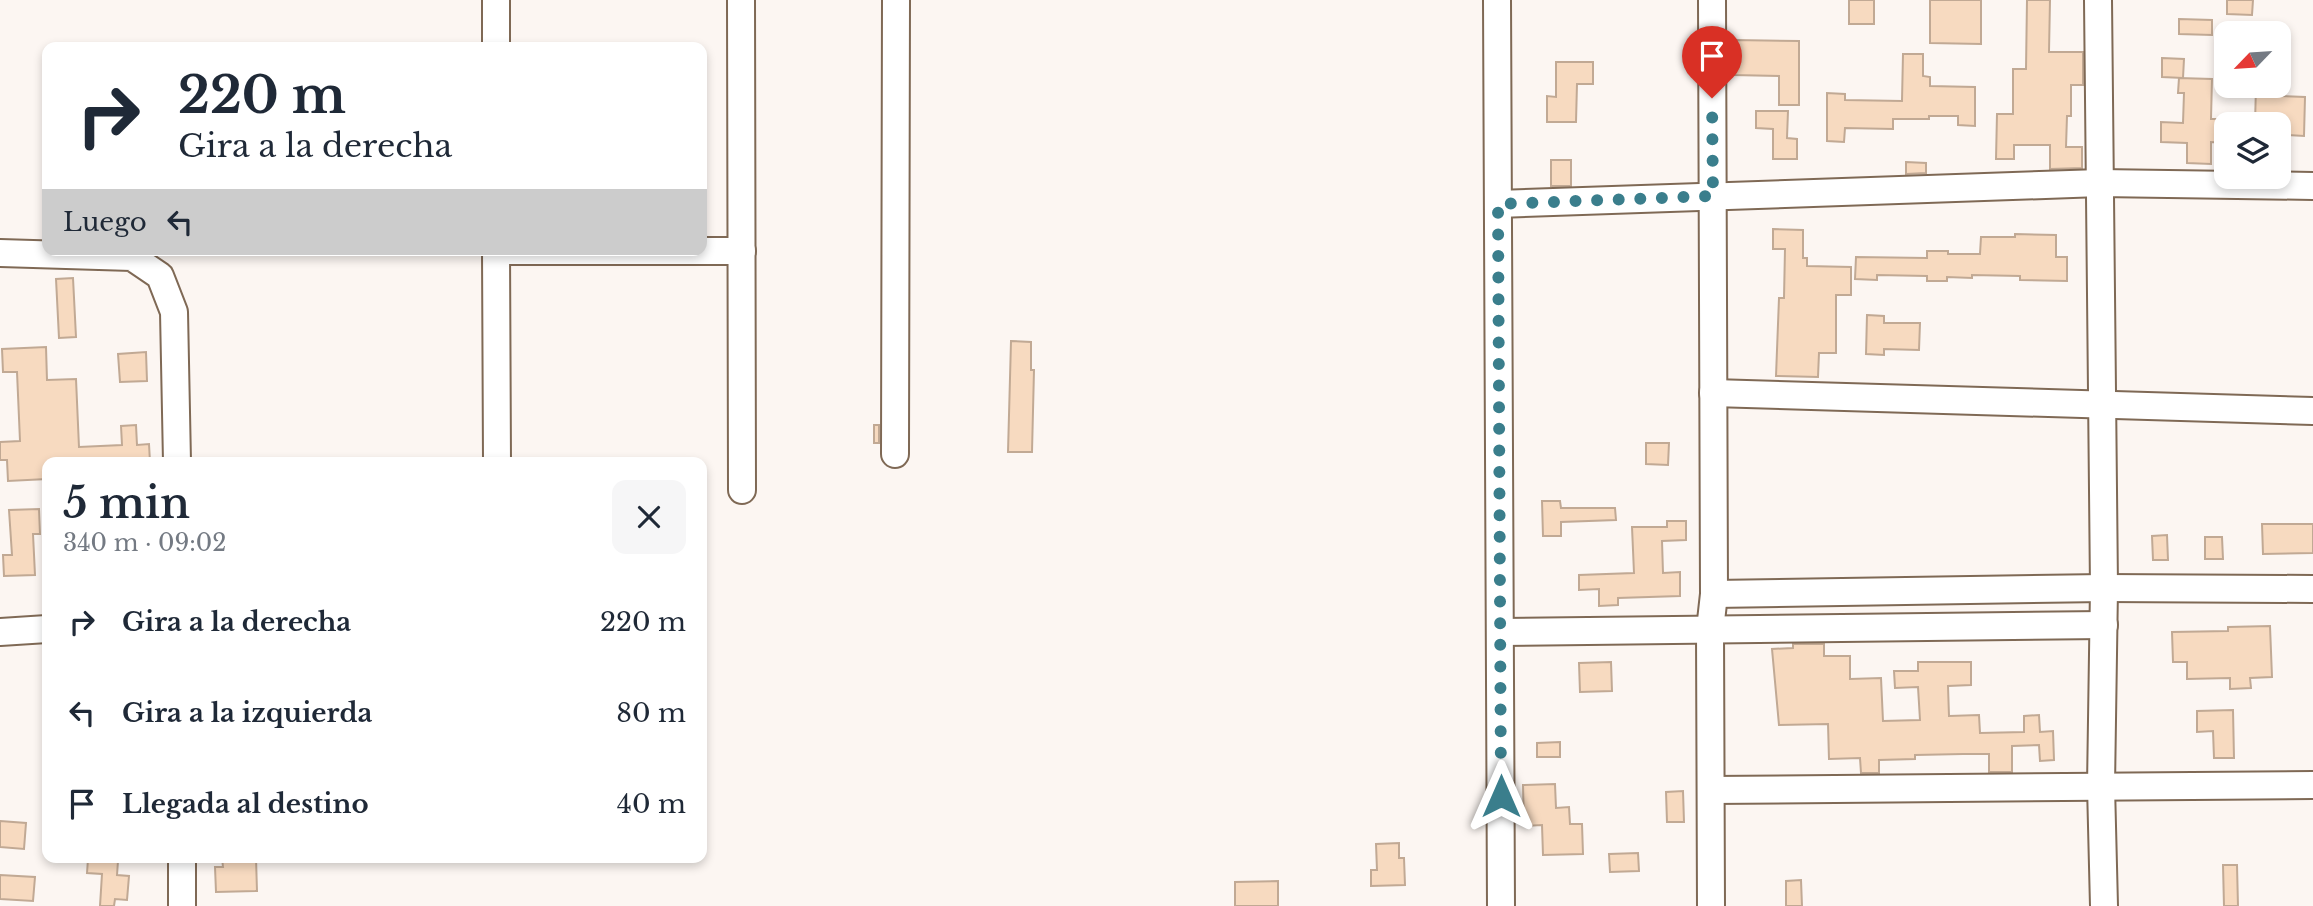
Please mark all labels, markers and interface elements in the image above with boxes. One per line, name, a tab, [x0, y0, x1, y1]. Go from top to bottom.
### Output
north arrow	[2214, 21, 2291, 98]
map controls	[2214, 21, 2291, 189]
pin	[1682, 26, 1742, 98]
icon: arrive	[1693, 37, 1731, 75]
text: 220 m	[178, 65, 346, 126]
icon: right	[63, 70, 154, 161]
button: layers	[2214, 112, 2291, 189]
text: Gira a la derecha	[178, 126, 452, 166]
icon: left	[161, 203, 199, 241]
text: Luego	[63, 206, 147, 238]
text: 5 min	[63, 477, 190, 529]
button: close	[612, 480, 686, 554]
text: 340 m · 09:02	[63, 529, 226, 557]
icon: right	[63, 603, 101, 641]
text: Gira a la derecha	[122, 606, 351, 638]
text: 220 m	[600, 606, 686, 638]
icon: left	[63, 694, 101, 732]
text: Gira a la izquierda	[122, 697, 372, 729]
text: 80 m	[616, 697, 686, 729]
position arrow	[1464, 759, 1538, 833]
icon: arrive	[63, 785, 101, 823]
text: Llegada al destino	[122, 788, 369, 820]
text: 40 m	[617, 788, 686, 820]

